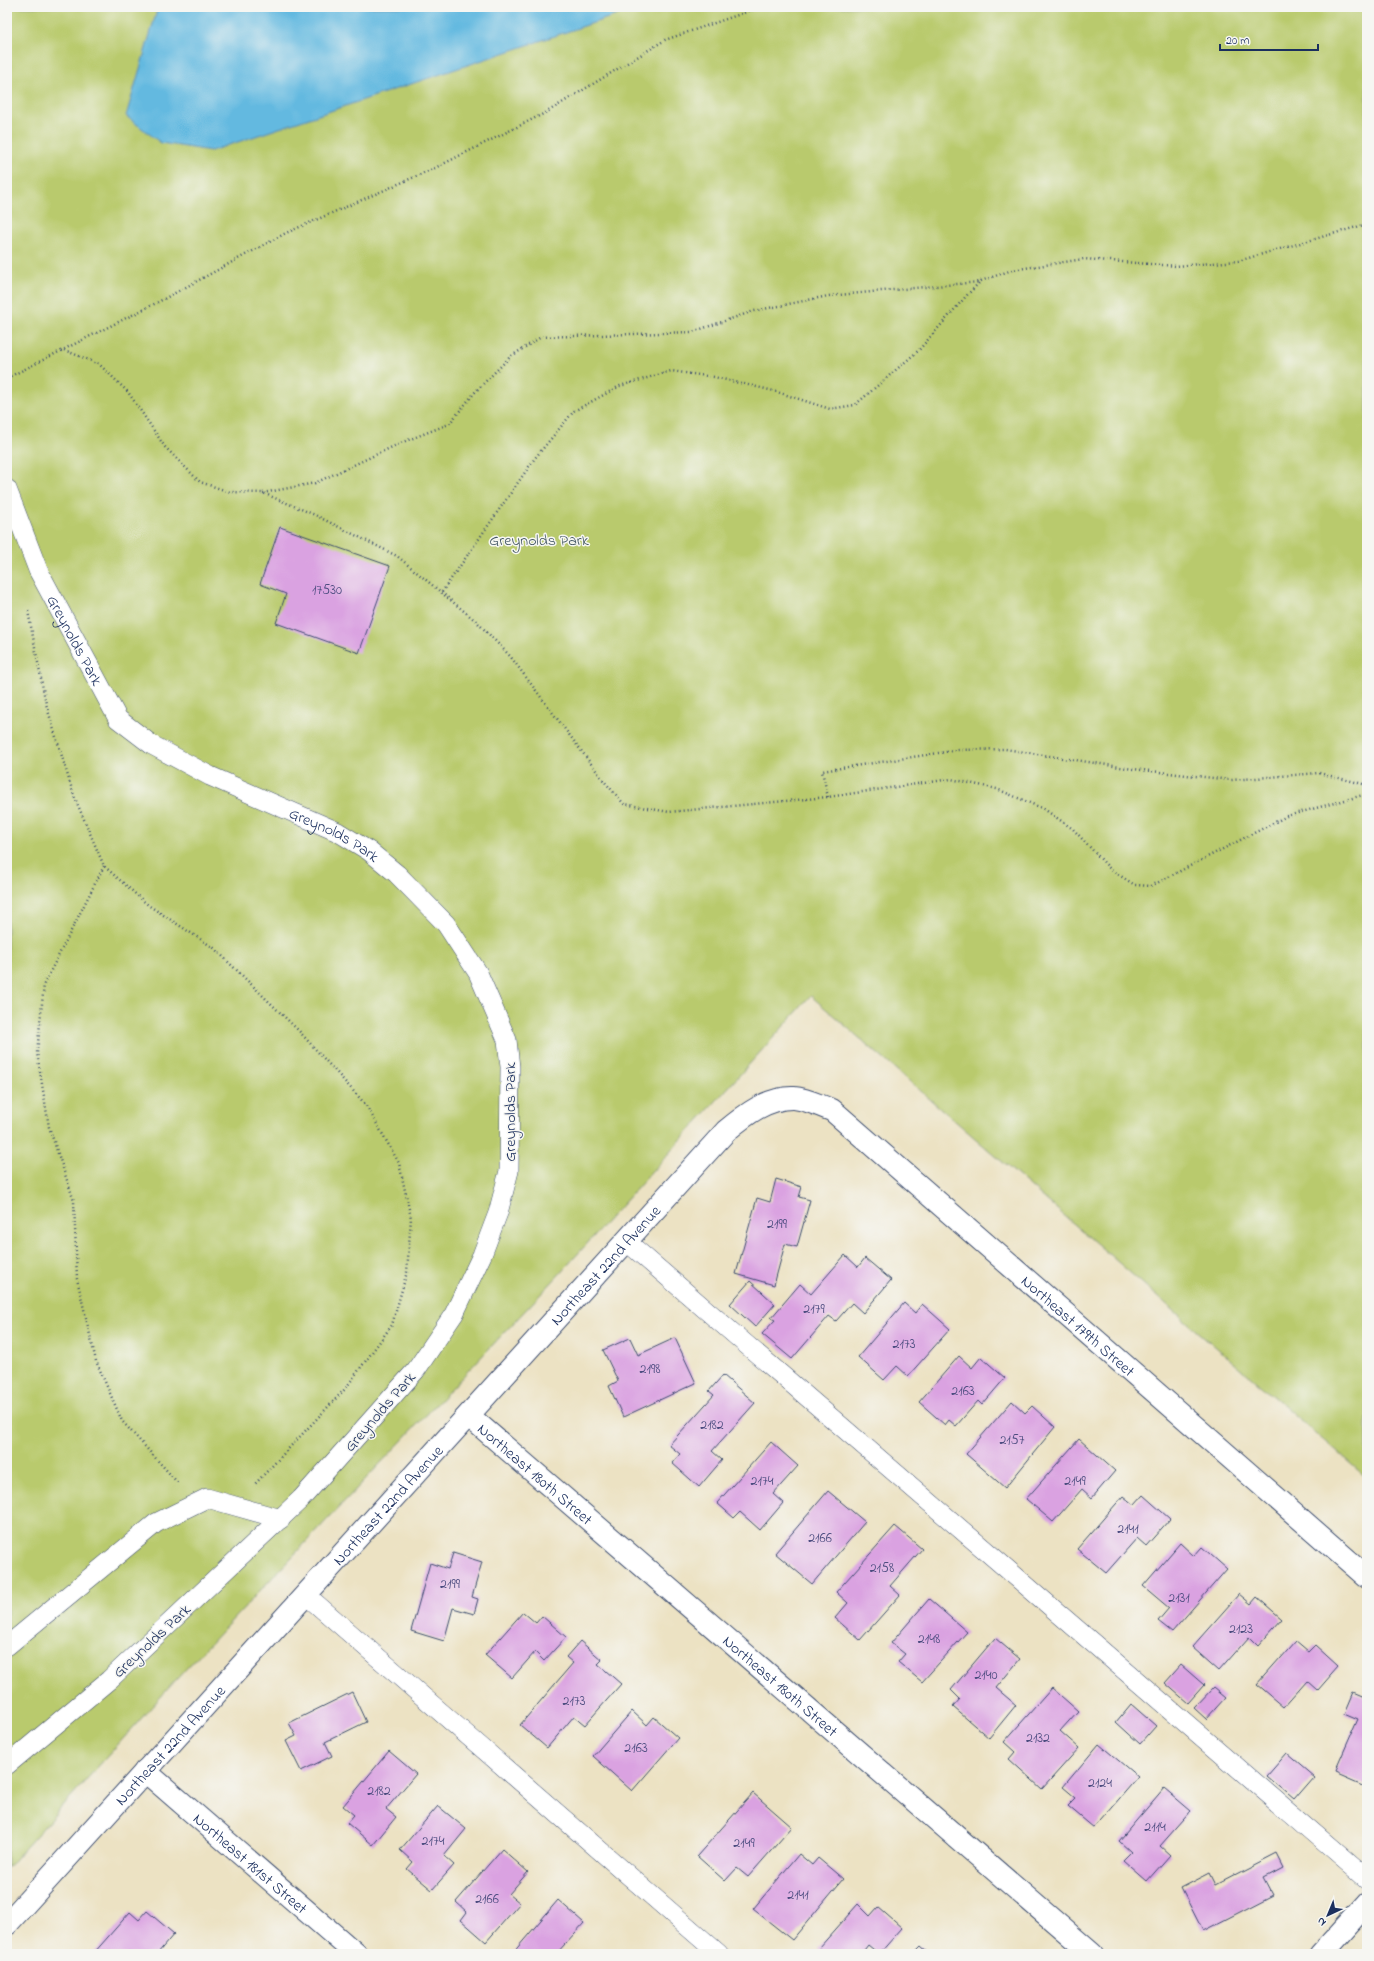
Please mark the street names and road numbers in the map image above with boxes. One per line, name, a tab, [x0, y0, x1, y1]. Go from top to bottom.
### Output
street label: Greynolds Park	[40, 591, 108, 691]
street label: Greynolds Park	[285, 802, 385, 870]
street label: Greynolds Park	[499, 1061, 523, 1162]
street label: Northeast 22nd Avenue	[545, 1200, 668, 1332]
street label: Northeast 179th Street	[1015, 1270, 1140, 1384]
street label: Greynolds Park	[339, 1366, 423, 1458]
street label: Northeast 180th Street	[471, 1418, 598, 1532]
street label: Northeast 22nd Avenue	[328, 1440, 450, 1572]
street label: Greynolds Park	[108, 1598, 198, 1684]
street label: Northeast 180th Street	[716, 1630, 843, 1744]
street label: Northeast 22nd Avenue	[110, 1680, 233, 1812]
street label: Northeast 181st Street	[187, 1808, 312, 1921]

